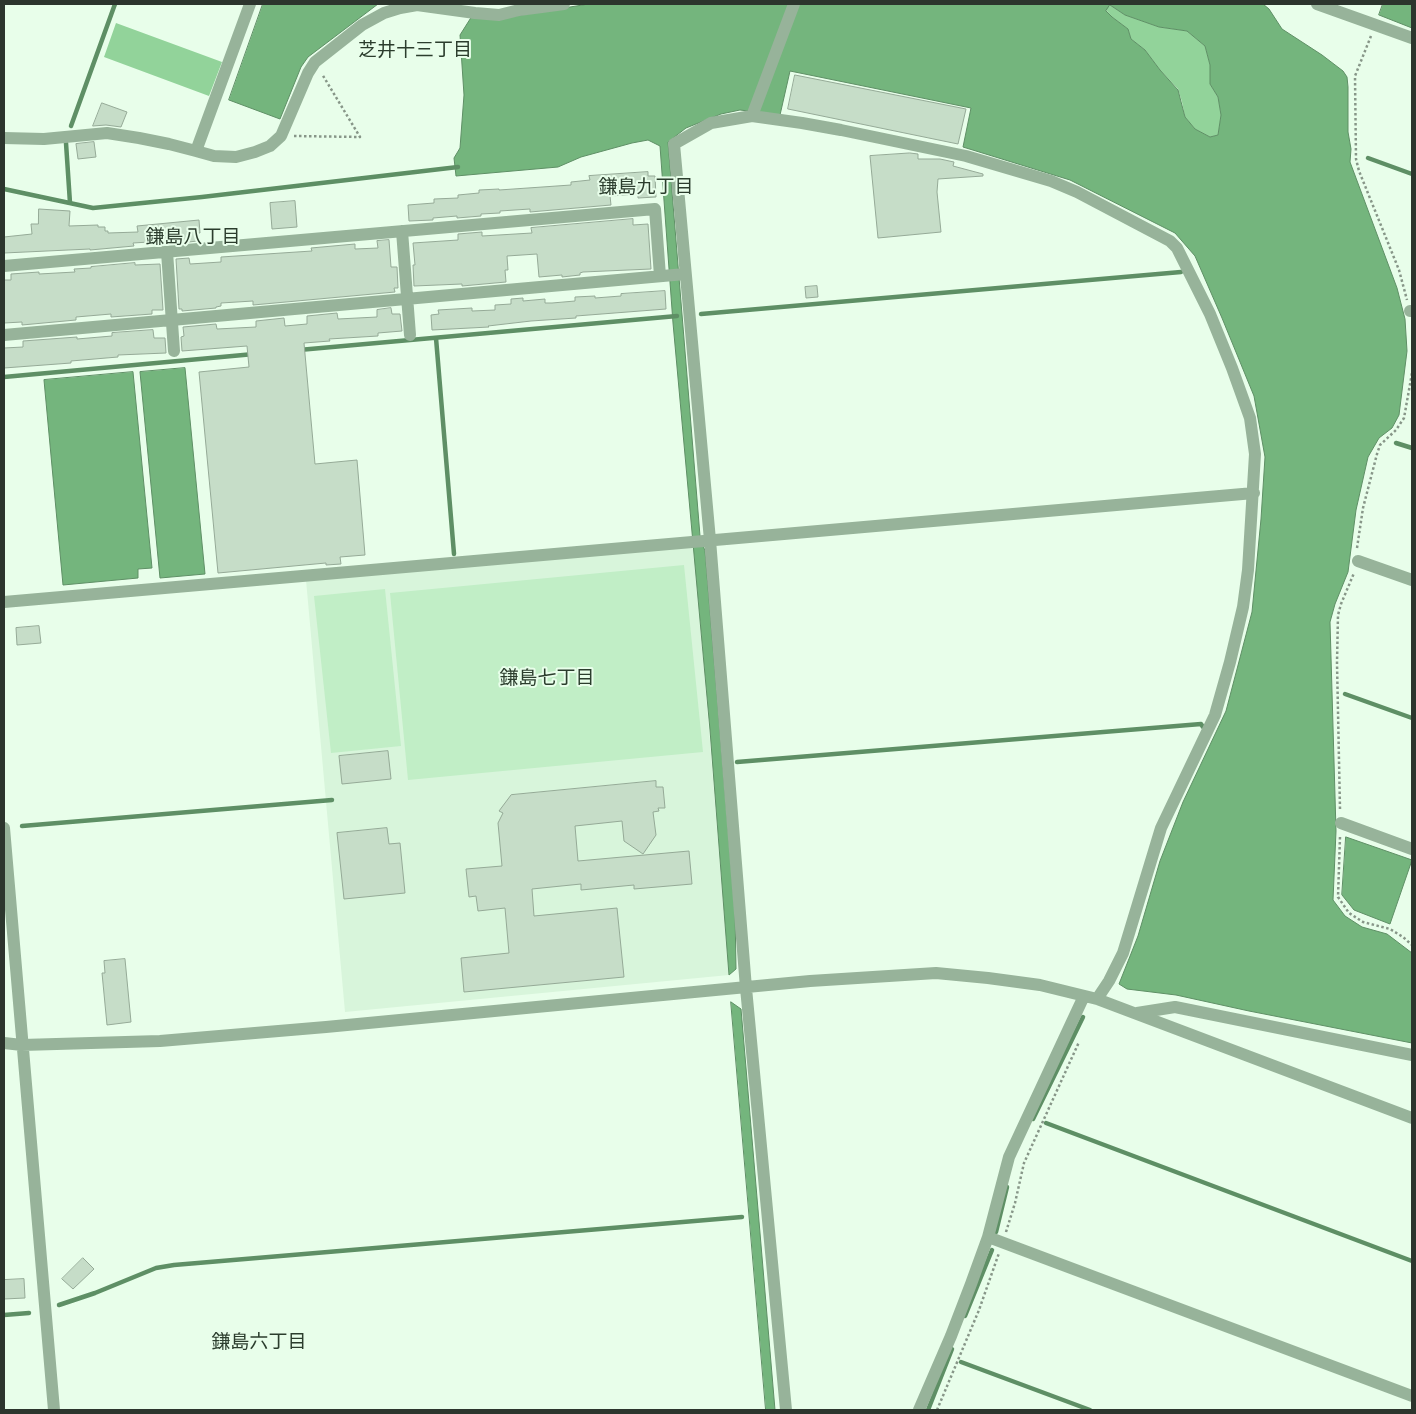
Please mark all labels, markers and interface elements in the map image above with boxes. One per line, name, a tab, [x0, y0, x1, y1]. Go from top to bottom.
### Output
district label: 芝井十三丁目	[358, 40, 472, 62]
district label: 鎌島九丁目	[599, 177, 693, 199]
district label: 鎌島八丁目	[146, 227, 240, 249]
district label: 鎌島七丁目	[500, 668, 594, 690]
district label: 鎌島六丁目	[212, 1332, 306, 1354]

